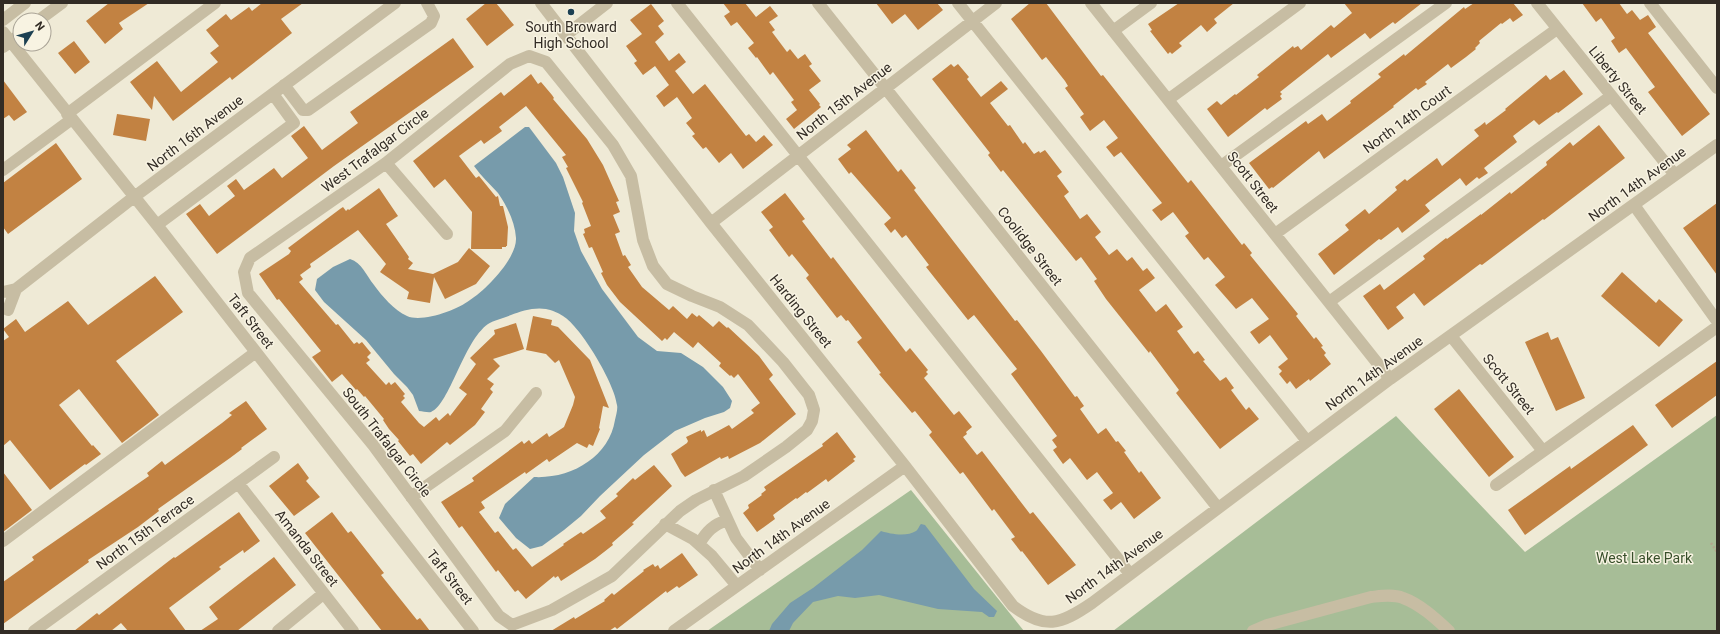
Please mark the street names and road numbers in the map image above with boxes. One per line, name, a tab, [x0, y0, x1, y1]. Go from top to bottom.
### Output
street label: Liberty Street	[1586, 43, 1651, 118]
street label: North 15th Avenue	[793, 59, 895, 143]
street label: North 14th Court	[1360, 81, 1454, 156]
street label: North 16th Avenue	[144, 92, 246, 174]
street label: West Trafalgar Circle	[318, 105, 432, 195]
street label: North 14th Avenue	[1585, 143, 1689, 225]
street label: Scott Street	[1224, 148, 1282, 216]
street label: Coolidge Street	[994, 203, 1066, 289]
street label: Harding Street	[767, 271, 836, 351]
street label: Taft Street	[225, 290, 278, 352]
street label: North 14th Avenue	[1322, 332, 1426, 414]
street label: Scott Street	[1480, 351, 1539, 418]
street label: South Trafalgar Circle	[339, 384, 435, 500]
street label: North 15th Terrace	[93, 491, 197, 573]
street label: North 14th Avenue	[729, 495, 833, 577]
street label: Amanda Street	[272, 507, 342, 590]
street label: North 14th Avenue	[1062, 525, 1166, 607]
street label: Taft Street	[424, 546, 477, 608]

